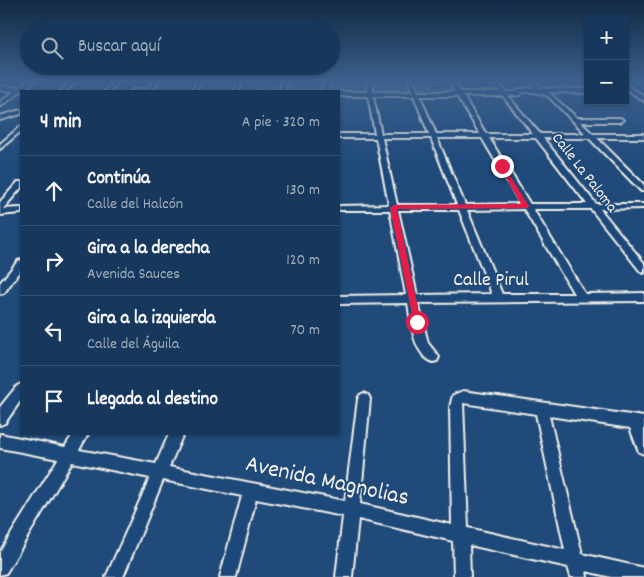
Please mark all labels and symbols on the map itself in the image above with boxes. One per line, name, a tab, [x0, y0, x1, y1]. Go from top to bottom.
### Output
street label: Calle La Paloma	[545, 128, 623, 218]
route end	[491, 155, 514, 178]
street label: Calle Pirul	[453, 267, 529, 295]
route start	[406, 311, 429, 334]
street label: Avenida Magnolias	[242, 448, 412, 516]

